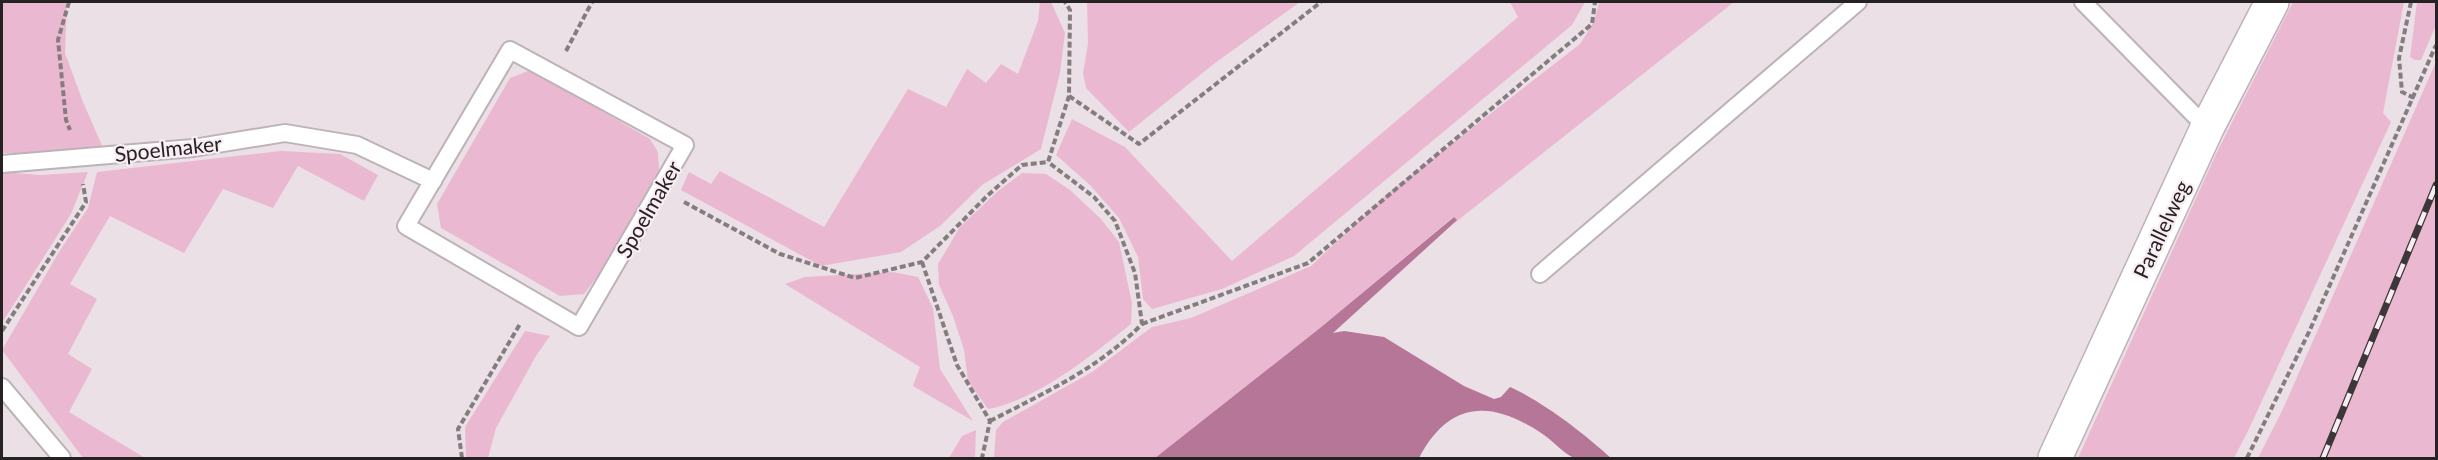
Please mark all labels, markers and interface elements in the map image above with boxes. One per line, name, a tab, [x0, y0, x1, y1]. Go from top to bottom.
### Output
street label: Spoelmaker	[113, 130, 223, 166]
street label: Spoelmaker	[610, 156, 686, 262]
street label: Parallelweg	[2127, 176, 2195, 282]

